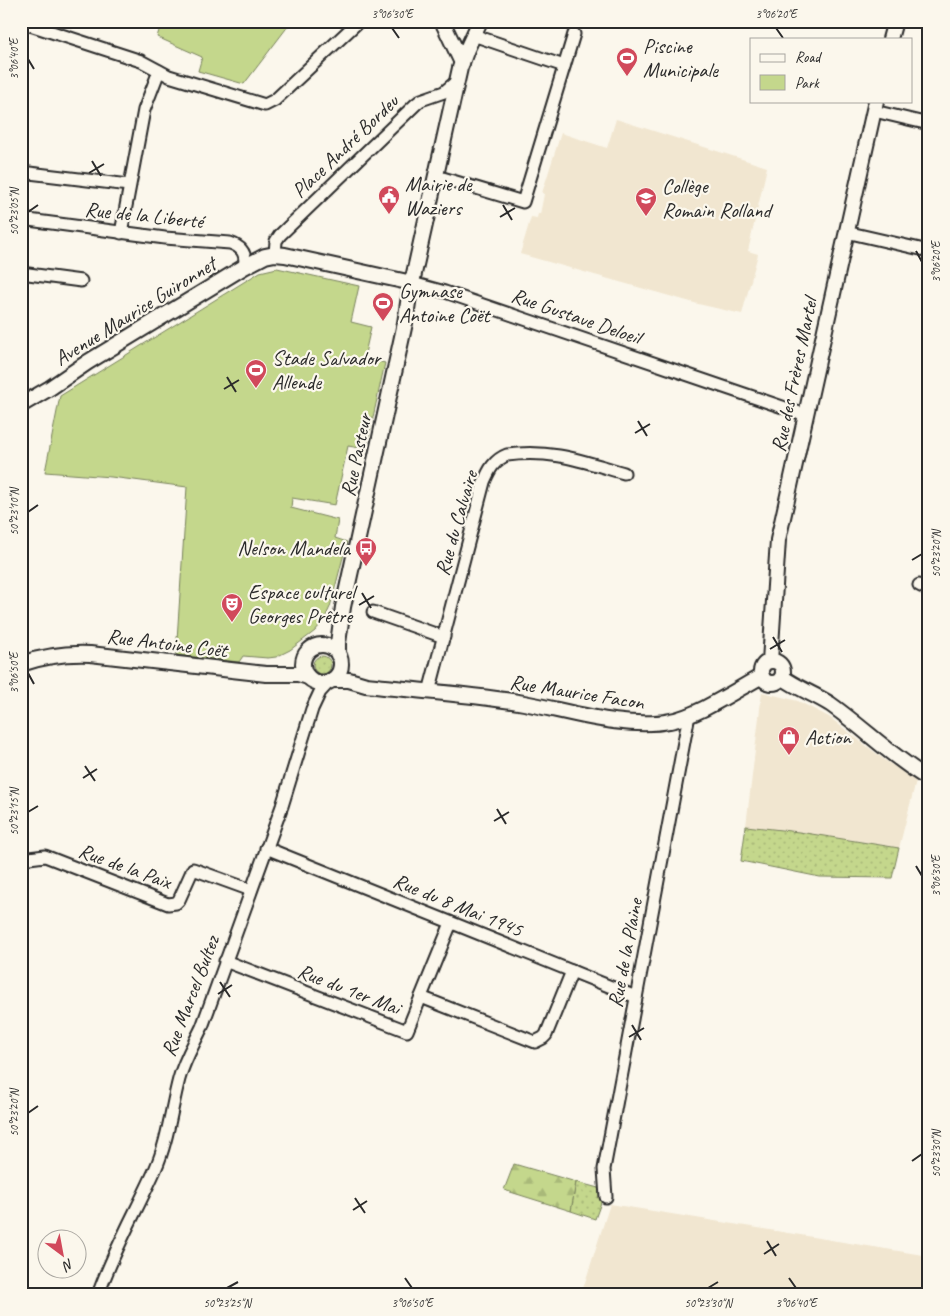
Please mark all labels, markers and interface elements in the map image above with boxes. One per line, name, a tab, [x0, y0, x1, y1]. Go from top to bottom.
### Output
text: 3°06'30"E	[372, 6, 414, 22]
text: 3°06'20"E	[756, 6, 798, 22]
place label: Piscine Municipale	[643, 33, 719, 83]
text: 3°06'40"E	[6, 37, 22, 80]
legend	[750, 38, 912, 102]
sports icon: Piscine Municipale	[615, 46, 639, 77]
text: Road	[795, 48, 822, 67]
text: Park	[795, 74, 820, 93]
street label: Place André Bordeu	[286, 88, 405, 203]
place label: Mairie de Waziers	[405, 171, 473, 221]
place label: Collège Romain Rolland	[662, 173, 774, 223]
public building icon: Mairie de Waziers	[377, 184, 401, 215]
school or university icon: Collège Romain Rolland	[634, 186, 658, 217]
text: 50°23'05"N	[6, 187, 22, 236]
street label: Rue de la Liberté	[84, 196, 207, 234]
text: 3°06'20"E	[928, 240, 944, 283]
street label: Avenue Maurice Guironnet	[49, 249, 223, 371]
place label: Gymnase Antoine Coët	[399, 278, 492, 328]
street label: Rue Gustave Deloeil	[508, 282, 647, 351]
sports icon: Gymnase Antoine Coët	[371, 291, 395, 322]
street label: Rue des Frères Martel	[765, 292, 824, 454]
place label: Stade Salvador Allende	[272, 345, 382, 395]
sports icon: Stade Salvador Allende	[244, 358, 268, 389]
street label: Rue Pasteur	[335, 410, 378, 499]
street label: Rue du Calvaire	[429, 466, 484, 578]
text: 50°23'10"N	[6, 487, 22, 536]
text: 50°23'20"N	[928, 529, 944, 578]
place label: Nelson Mandela	[237, 535, 352, 561]
bus stop icon: Nelson Mandela	[354, 536, 378, 567]
place label: Espace culturel Georges Prêtre	[248, 579, 358, 629]
theatre icon: Espace culturel Georges Prêtre	[220, 592, 244, 623]
street label: Rue Antoine Coët	[105, 623, 231, 664]
text: 3°06'50"E	[6, 651, 22, 694]
street label: Rue Maurice Facon	[508, 669, 646, 716]
place label: Action	[805, 724, 852, 750]
shop icon: Action	[777, 725, 801, 756]
text: 50°23'15"N	[6, 787, 22, 836]
street label: Rue de la Paix	[75, 837, 176, 895]
text: 3°06'30"E	[928, 854, 944, 897]
street label: Rue du 8 Mai 1945	[390, 867, 528, 943]
street label: Rue de la Plaine	[602, 894, 649, 1010]
street label: Rue Marcel Bultez	[155, 931, 225, 1060]
street label: Rue du 1er Mai	[294, 958, 407, 1022]
text: 50°23'20"N	[6, 1088, 22, 1137]
text: 50°23'30"N	[928, 1129, 944, 1178]
north arrow	[38, 1228, 88, 1278]
text: N	[58, 1255, 77, 1275]
text: 50°23'25"N	[203, 1295, 252, 1311]
text: 3°06'50"E	[392, 1295, 434, 1311]
text: 50°23'30"N	[684, 1295, 733, 1311]
text: 3°06'40"E	[776, 1295, 818, 1311]

